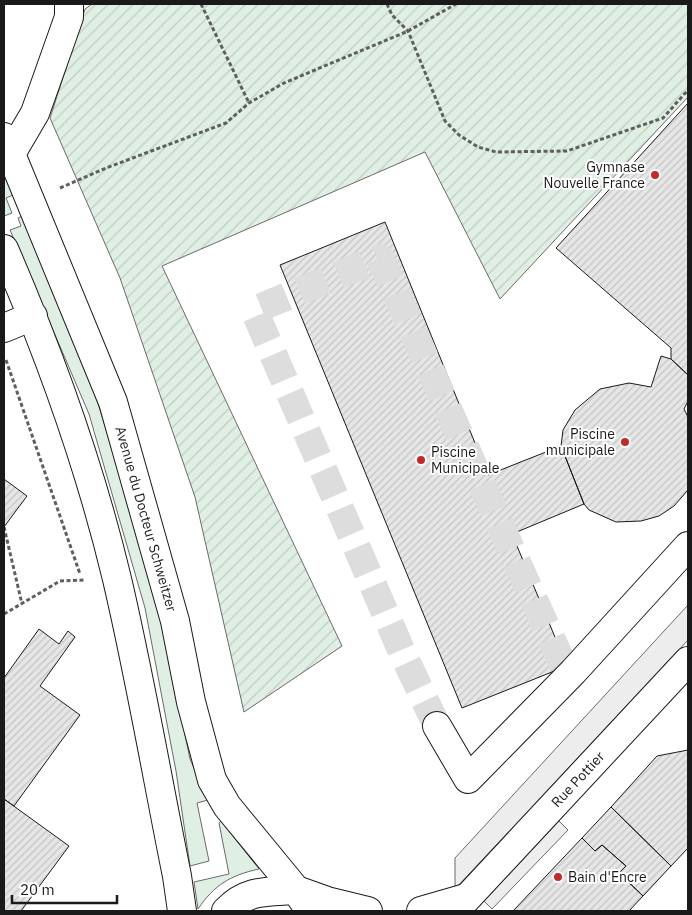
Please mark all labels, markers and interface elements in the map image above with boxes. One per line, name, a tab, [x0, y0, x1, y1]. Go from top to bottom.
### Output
place label: Gymnase Nouvelle France	[544, 158, 645, 192]
marker: Gymnase Nouvelle France	[649, 169, 661, 181]
street label: Avenue du Docteur Schweitzer	[111, 424, 181, 614]
place label: Piscine municipale	[546, 425, 615, 459]
marker: Piscine municipale	[619, 436, 631, 448]
place label: Piscine Municipale	[431, 443, 500, 477]
marker: Piscine Municipale	[415, 454, 427, 466]
street label: Rue Pottier	[547, 748, 608, 811]
place label: Bain d'Encre	[568, 868, 647, 886]
marker: Bain d'Encre	[552, 871, 564, 883]
scale bar	[12, 872, 118, 904]
text: 20 m	[20, 880, 55, 899]

